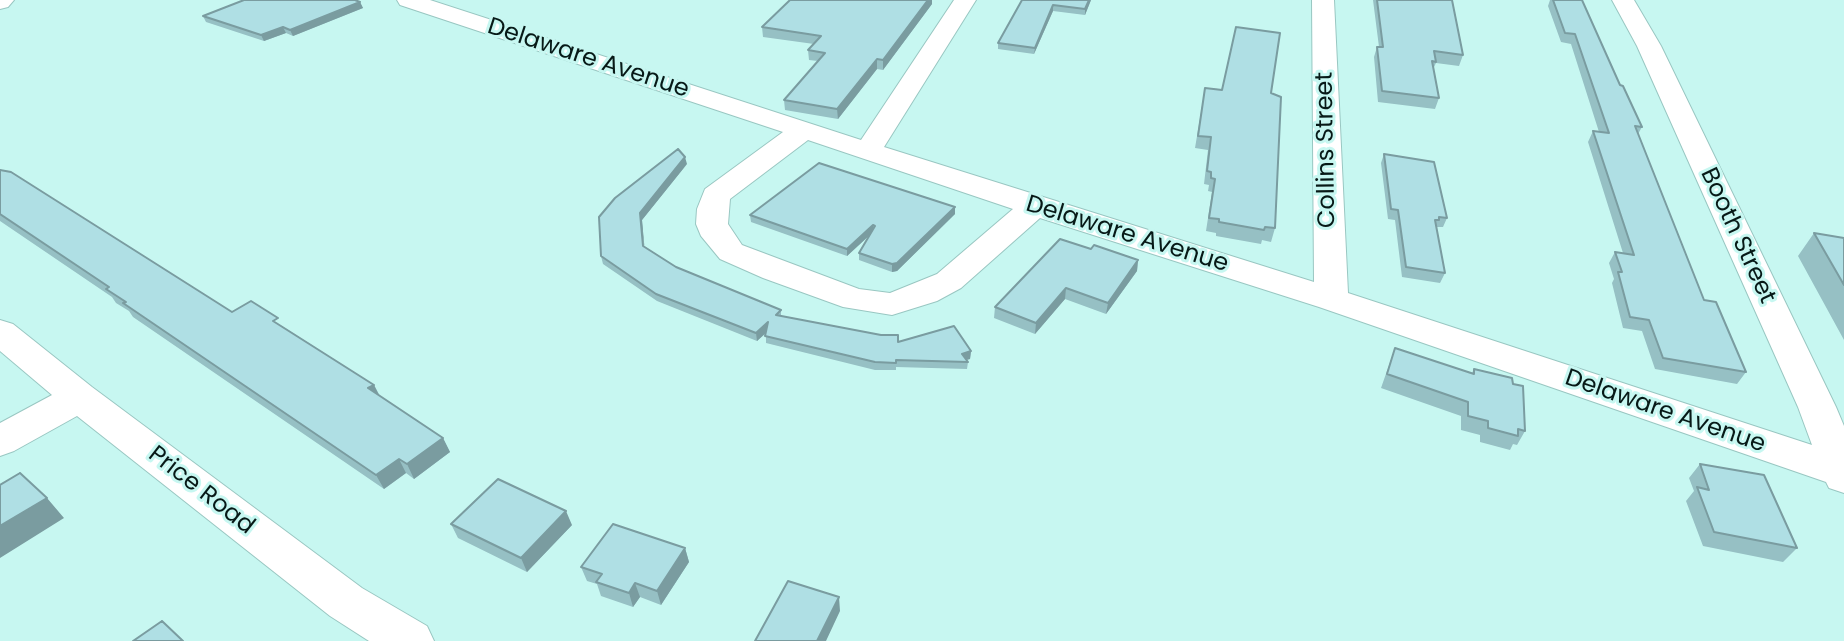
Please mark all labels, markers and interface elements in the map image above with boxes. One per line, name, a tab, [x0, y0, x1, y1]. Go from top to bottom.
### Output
street label: Delaware Avenue	[484, 13, 692, 105]
street label: Collins Street	[1311, 72, 1343, 228]
street label: Booth Street	[1693, 164, 1781, 308]
street label: Delaware Avenue	[1022, 190, 1232, 280]
street label: Delaware Avenue	[1561, 364, 1769, 460]
street label: Price Road	[142, 441, 260, 541]

